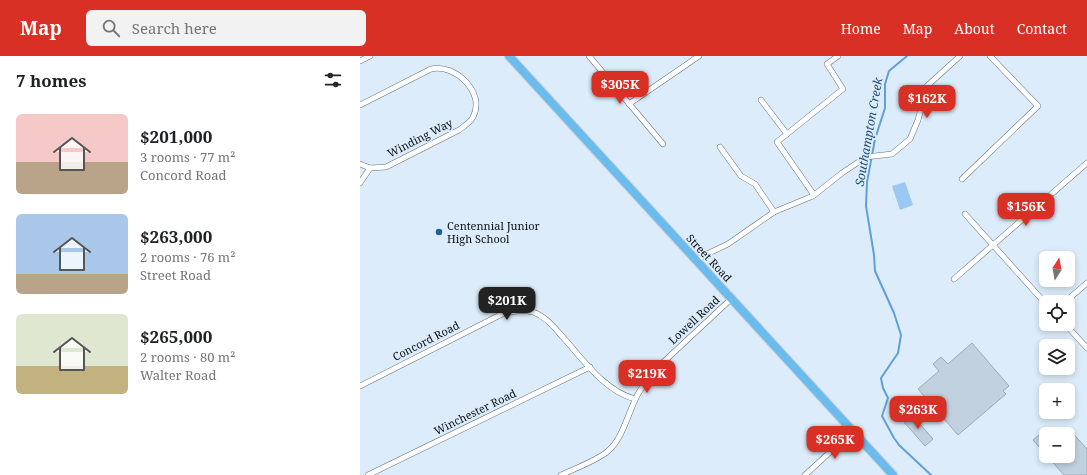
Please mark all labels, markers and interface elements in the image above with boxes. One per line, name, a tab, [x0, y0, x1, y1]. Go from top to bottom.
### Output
search box	[86, 10, 366, 46]
text: Map	[20, 15, 62, 41]
icon: search	[100, 17, 122, 39]
text: Search here	[132, 18, 217, 38]
text: Home	[841, 19, 881, 38]
text: Map	[903, 19, 932, 38]
text: About	[954, 19, 995, 38]
text: Contact	[1017, 19, 1067, 38]
text: 7 homes	[16, 69, 86, 92]
icon: filters	[322, 69, 344, 91]
pin: $305K	[592, 71, 648, 105]
text: $305K	[601, 75, 639, 93]
water label: Southampton Creek	[851, 75, 887, 188]
pin: $162K	[899, 85, 955, 119]
text: $162K	[908, 89, 946, 107]
street label: Winding Way	[385, 114, 456, 160]
text: $201,000	[140, 125, 212, 148]
icon: home	[48, 130, 96, 178]
text: 3 rooms · 77 m²	[140, 148, 235, 166]
text: Concord Road	[140, 166, 227, 184]
pin: $156K	[998, 193, 1054, 227]
text: $156K	[1007, 197, 1045, 215]
place label: Centennial Junior High School	[447, 218, 541, 246]
text: $263,000	[140, 225, 212, 248]
marker: Centennial Junior High School	[434, 227, 444, 237]
icon: home	[48, 230, 96, 278]
street label: Street Road	[683, 231, 735, 285]
text: 2 rooms · 76 m²	[140, 248, 235, 266]
north arrow	[1039, 251, 1075, 287]
map controls	[1039, 251, 1075, 463]
text: Street Road	[140, 266, 211, 284]
pin: $201K	[479, 287, 535, 321]
text: $201K	[488, 291, 526, 309]
street label: Lowell Road	[665, 292, 723, 347]
button: locate	[1039, 295, 1075, 331]
street label: Concord Road	[390, 317, 462, 364]
text: $265,000	[140, 325, 212, 348]
icon: home	[48, 330, 96, 378]
button: layers	[1039, 339, 1075, 375]
text: 2 rooms · 80 m²	[140, 348, 235, 366]
pin: $219K	[619, 360, 675, 394]
text: $219K	[628, 364, 666, 382]
text: Walter Road	[140, 366, 216, 384]
button: +	[1039, 383, 1075, 419]
street label: Winchester Road	[431, 385, 519, 438]
pin: $263K	[890, 396, 946, 430]
text: $263K	[899, 400, 937, 418]
pin: $265K	[807, 426, 863, 460]
button: −	[1039, 427, 1075, 463]
text: $265K	[816, 430, 854, 448]

